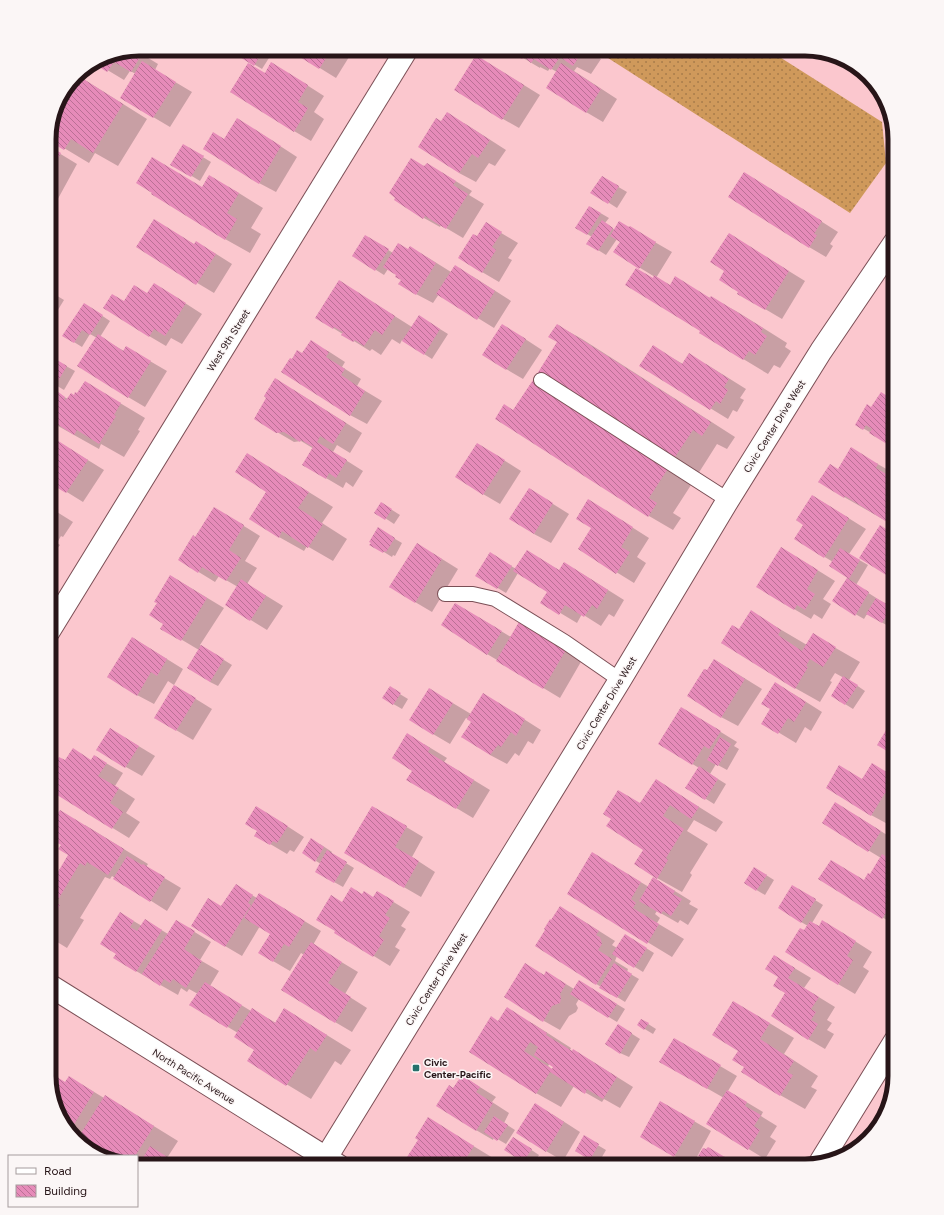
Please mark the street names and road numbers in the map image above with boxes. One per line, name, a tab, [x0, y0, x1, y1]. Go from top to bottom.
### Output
street label: West 9th Street	[204, 307, 253, 374]
street label: Civic Center Drive West	[741, 377, 808, 475]
street label: Civic Center Drive West	[573, 654, 640, 752]
street label: Civic Center Drive West	[403, 930, 470, 1028]
street label: North Pacific Avenue	[150, 1046, 238, 1107]

